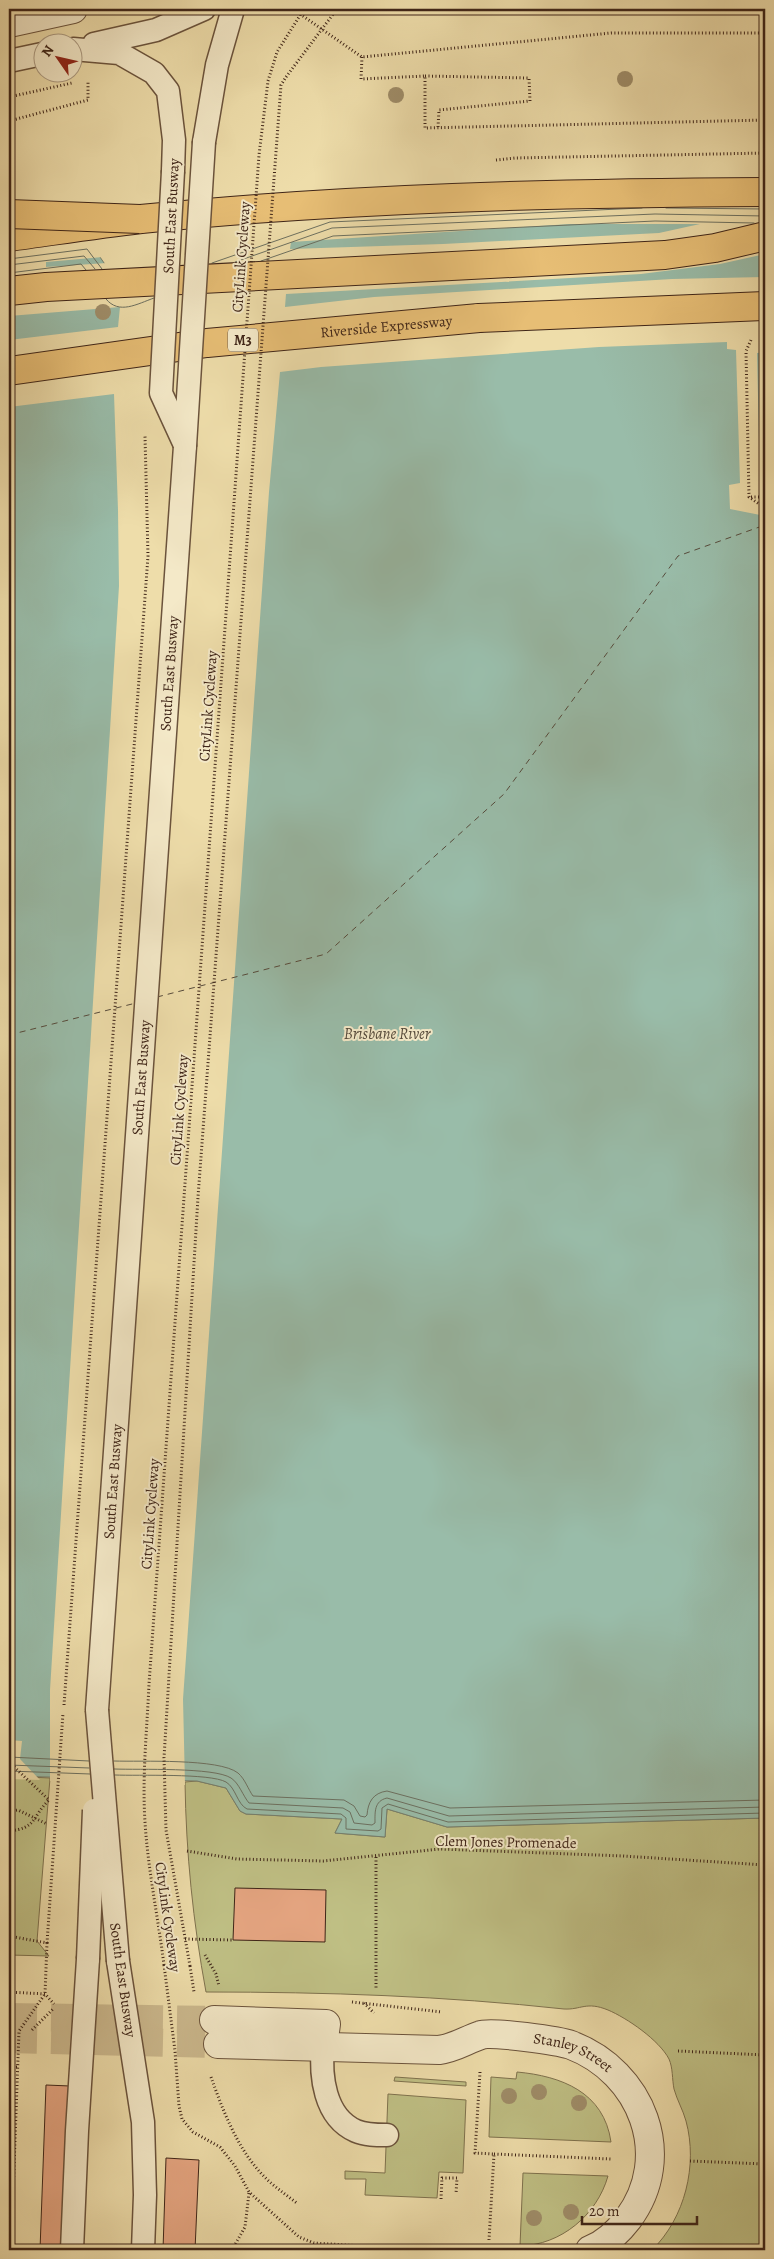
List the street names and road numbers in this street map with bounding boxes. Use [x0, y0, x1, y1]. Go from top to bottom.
street label: South East Busway [158, 158, 184, 274]
street label: CityLink Cycleway [227, 201, 255, 313]
street label: Riverside Expressway [319, 310, 453, 343]
road number: M3 [228, 328, 258, 352]
street label: South East Busway [155, 615, 183, 732]
street label: CityLink Cycleway [194, 650, 222, 762]
street label: South East Busway [127, 1019, 155, 1136]
street label: CityLink Cycleway [165, 1054, 193, 1166]
street label: South East Busway [99, 1423, 127, 1540]
street label: CityLink Cycleway [136, 1458, 164, 1570]
street label: Clem Jones Promenade [435, 1831, 577, 1853]
street label: CityLink Cycleway [150, 1861, 186, 1974]
street label: South East Busway [105, 1921, 141, 2039]
street label: Stanley Street [532, 2028, 617, 2077]

